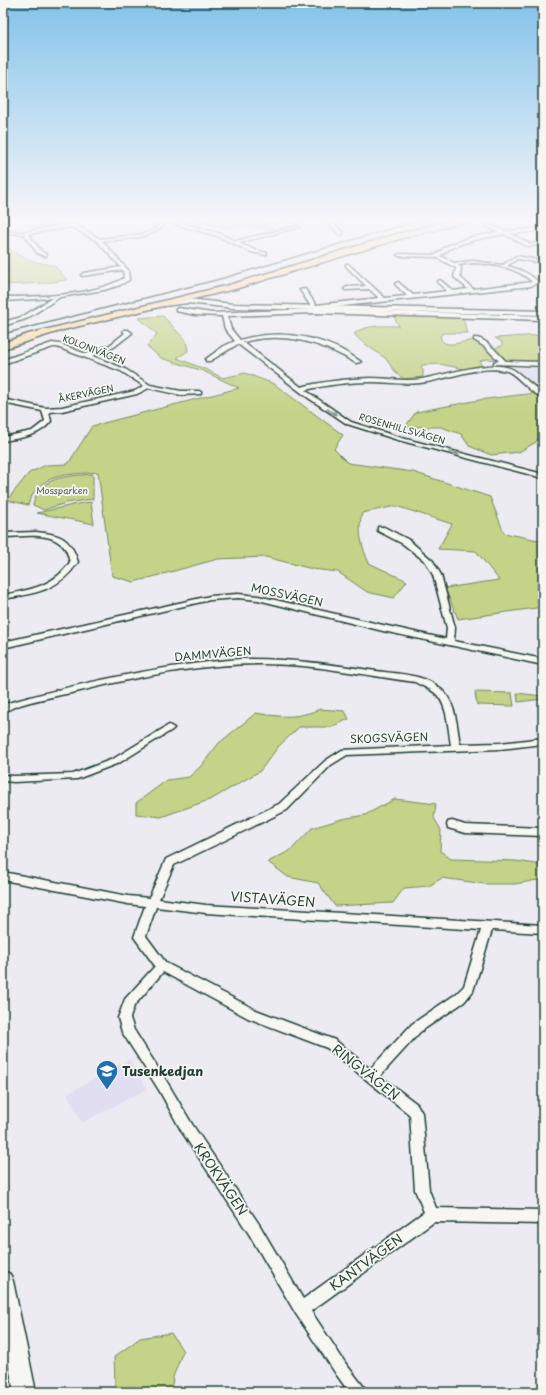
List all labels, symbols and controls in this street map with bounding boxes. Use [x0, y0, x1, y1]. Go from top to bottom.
street label: KOLONIVÄGEN [61, 331, 128, 367]
street label: ÅKERVÄGEN [57, 380, 115, 406]
one-way arrow [326, 408, 338, 415]
street label: ROSENHILLSVÄGEN [357, 409, 447, 447]
one-way arrow [448, 451, 460, 457]
park label: Mossparken [36, 483, 88, 497]
street label: MOSSVÄGEN [250, 579, 325, 610]
street label: DAMMVÄGEN [174, 642, 252, 665]
street label: SKOGSVÄGEN [350, 728, 428, 747]
street label: VISTAVÄGEN [230, 886, 316, 911]
street label: RINGVÄGEN [329, 1039, 404, 1104]
school or university icon: Tusenkedjan [94, 1058, 120, 1091]
place label: Tusenkedjan [122, 1061, 203, 1080]
street label: KROKVÄGEN [190, 1139, 253, 1219]
street label: KANTVÄGEN [325, 1229, 406, 1295]

